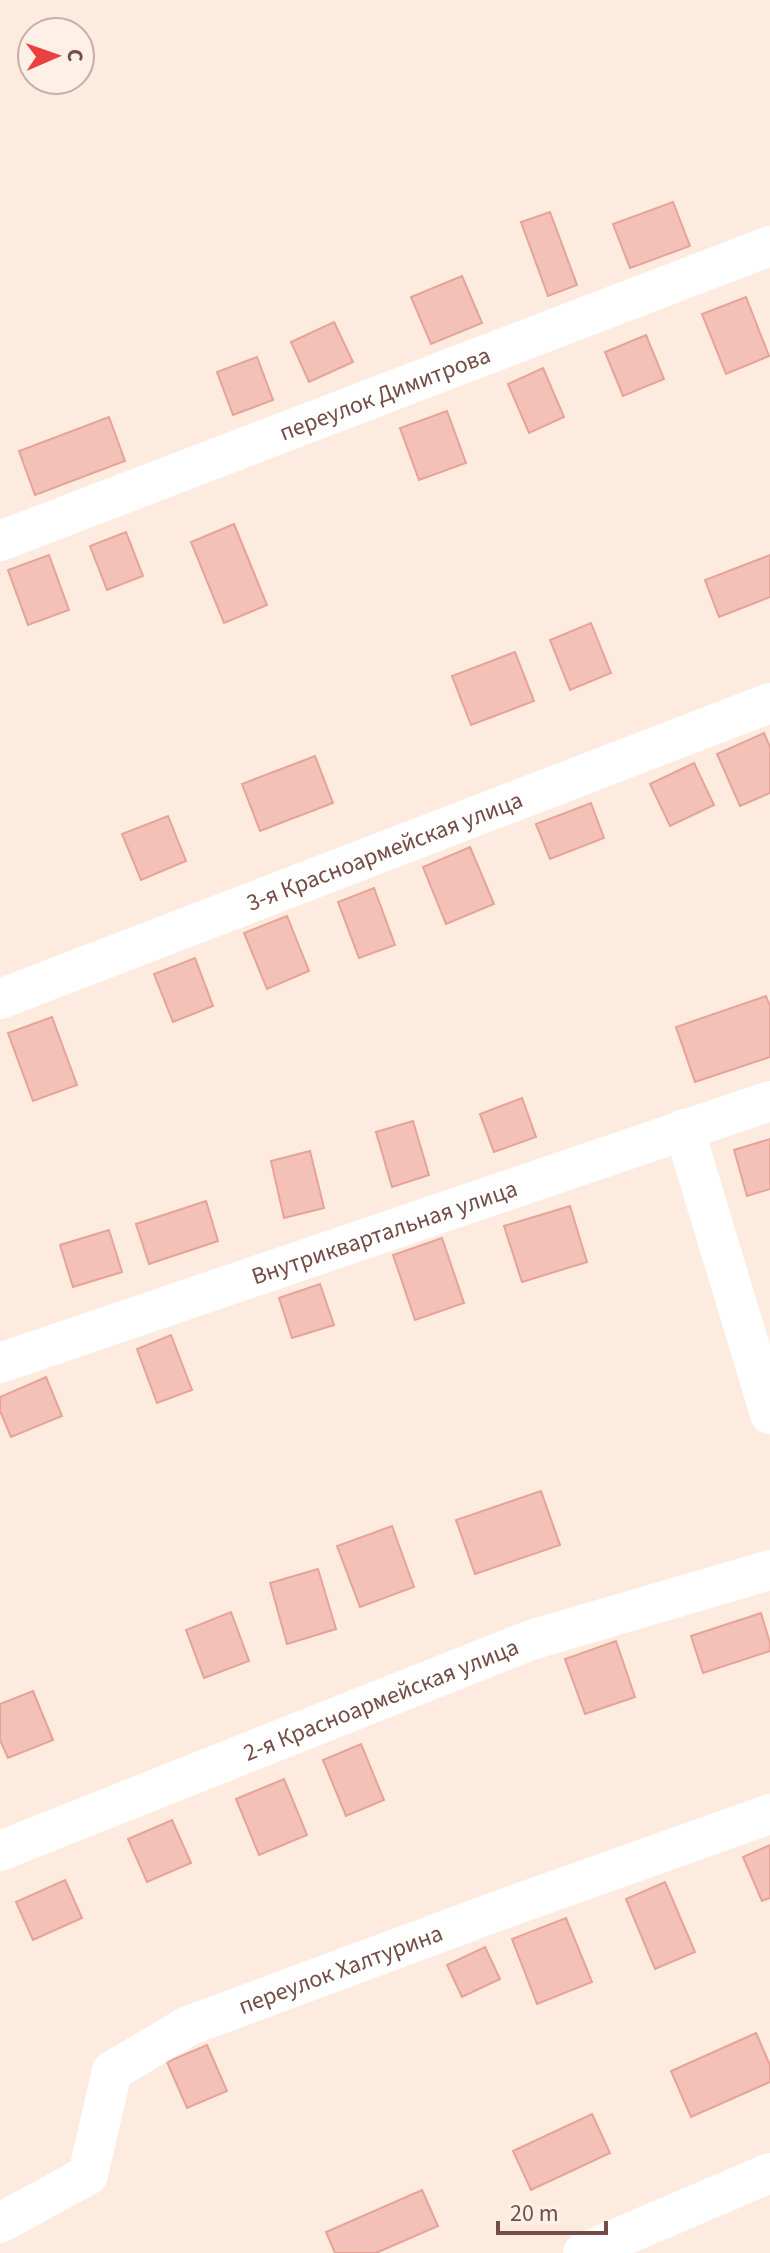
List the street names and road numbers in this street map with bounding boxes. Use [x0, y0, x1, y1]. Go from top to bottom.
street label: переулок Димитрова [274, 338, 496, 450]
street label: 3-я Красноармейская улица [242, 783, 528, 921]
street label: Внутриквартальная улица [247, 1171, 522, 1294]
street label: 2-я Красноармейская улица [238, 1630, 524, 1771]
street label: переулок Халтурина [233, 1916, 448, 2024]

